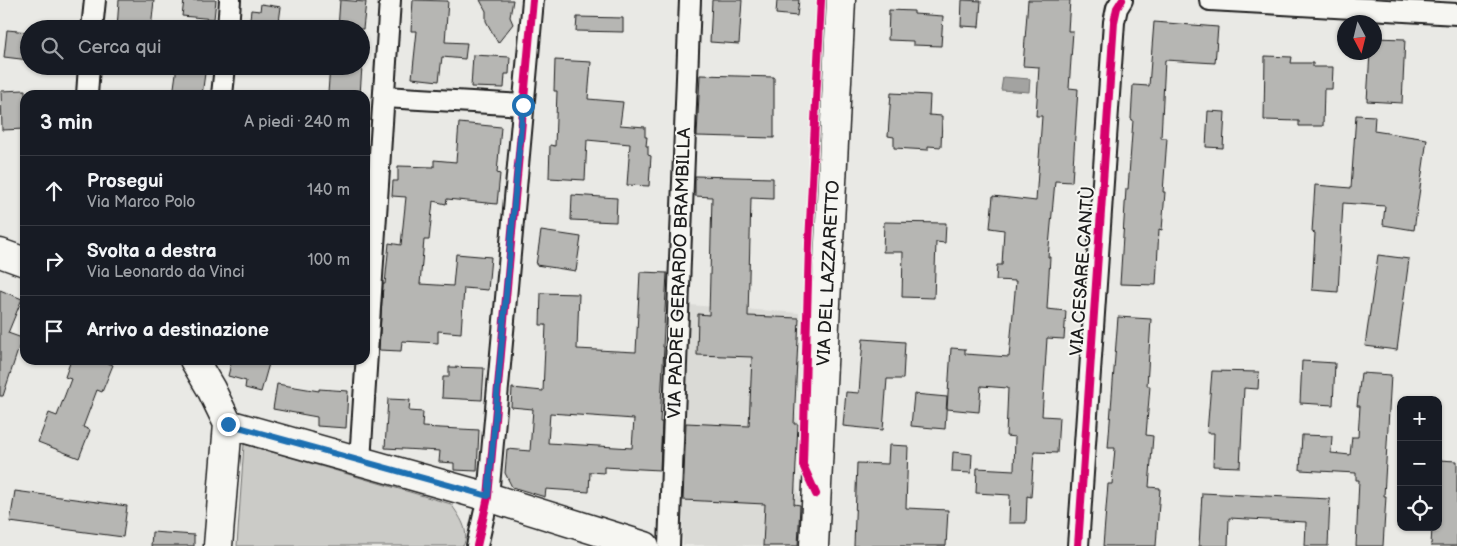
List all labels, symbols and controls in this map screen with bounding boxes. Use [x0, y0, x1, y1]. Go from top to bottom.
north arrow [1337, 15, 1382, 60]
search box [20, 20, 370, 75]
icon: search [38, 34, 66, 62]
text: Cerca qui [78, 36, 161, 59]
route start [512, 94, 535, 117]
text: 3 min [40, 110, 93, 135]
text: A piedi · 240 m [244, 113, 350, 132]
street label: VIA PADRE GERARDO BRAMBILLA [664, 127, 695, 419]
text: Prosegui [87, 170, 163, 193]
icon: ahead [40, 177, 68, 205]
street label: VIA DEL LAZZARETTO [813, 180, 844, 366]
text: 140 m [307, 181, 350, 200]
street label: VIA CESARE CANTÙ [1064, 185, 1099, 356]
text: Via Marco Polo [87, 193, 195, 212]
text: Svolta a destra [87, 240, 217, 263]
icon: right [40, 247, 68, 275]
text: 100 m [307, 251, 350, 270]
text: Via Leonardo da Vinci [87, 263, 244, 282]
icon: arrive [40, 317, 68, 345]
text: Arrivo a destinazione [87, 319, 269, 342]
map controls [1397, 396, 1442, 531]
button: + [1397, 396, 1442, 441]
route end [217, 413, 240, 436]
button: − [1397, 441, 1442, 486]
button: locate [1397, 486, 1442, 531]

